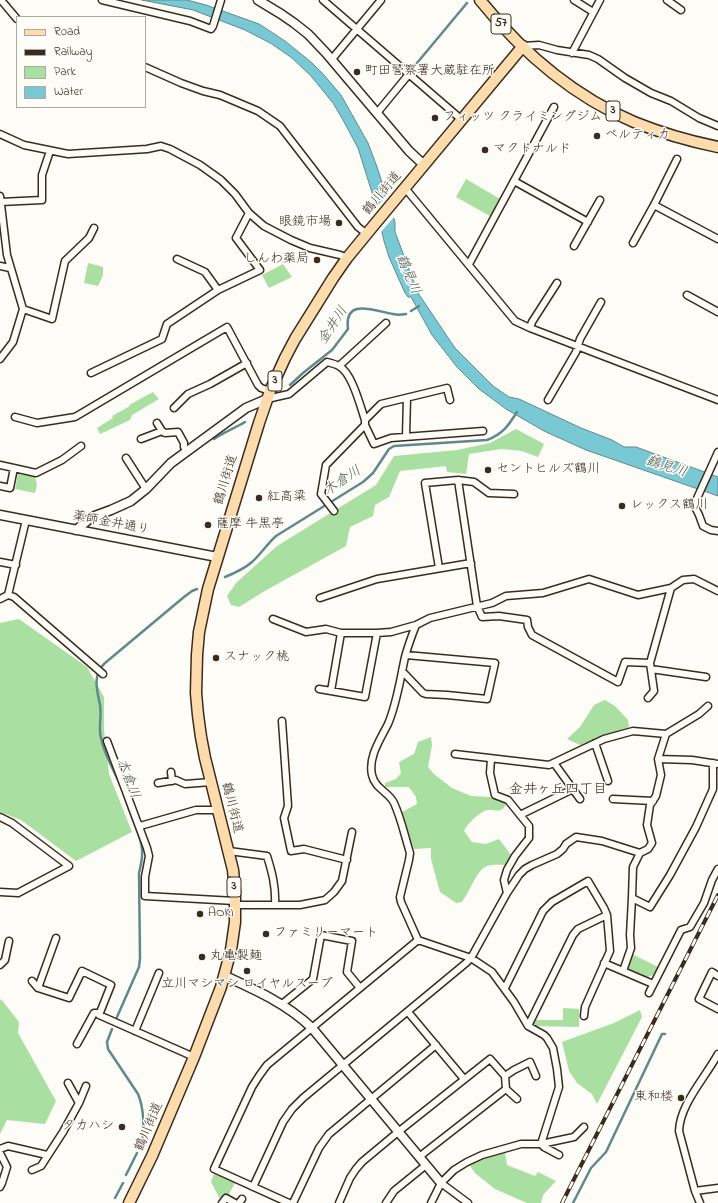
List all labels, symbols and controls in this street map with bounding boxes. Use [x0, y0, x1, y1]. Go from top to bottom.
road number: 57 [491, 14, 511, 34]
legend [16, 16, 146, 108]
text: Road [54, 23, 80, 41]
text: Railway [54, 43, 92, 61]
text: Park [54, 63, 76, 81]
place label: 町田警察署大蔵駐在所 [365, 64, 495, 80]
marker: 町田警察署大蔵駐在所 [352, 67, 362, 77]
text: Water [54, 83, 83, 101]
road number: 3 [606, 101, 620, 121]
place label: フィッツ クライミングジム [443, 110, 602, 126]
marker: フィッツ クライミングジム [430, 113, 440, 123]
place label: ペルティカ [605, 128, 670, 144]
marker: ペルティカ [592, 131, 602, 141]
place label: マクドナルド [493, 142, 571, 158]
marker: マクドナルド [480, 145, 490, 155]
street label: 鶴川街道 [360, 169, 406, 219]
place label: 眼鏡市場 [279, 215, 331, 231]
marker: 眼鏡市場 [334, 218, 344, 228]
place label: しんわ薬局 [244, 252, 309, 268]
water label: 鶴見川 [391, 252, 423, 298]
marker: しんわ薬局 [312, 255, 322, 265]
water label: 金井川 [316, 304, 352, 348]
road number: 3 [268, 371, 282, 391]
street label: 鶴川街道 [212, 453, 242, 507]
water label: 鶴見川 [643, 454, 689, 482]
place label: セントヒルズ鶴川 [496, 462, 600, 478]
water label: 木倉川 [321, 463, 365, 501]
marker: セントヒルズ鶴川 [483, 465, 493, 475]
place label: 紅高粱 [267, 490, 306, 506]
marker: 紅高粱 [254, 493, 264, 503]
place label: レックス鶴川 [630, 498, 708, 514]
marker: レックス鶴川 [617, 501, 627, 511]
street label: 薬師金井通り [71, 509, 151, 539]
place label: 薩摩 牛黒亭 [216, 517, 284, 533]
marker: 薩摩 牛黒亭 [203, 520, 213, 530]
place label: スナック桃 [224, 650, 289, 666]
marker: スナック桃 [211, 653, 221, 663]
water label: 木倉川 [112, 756, 142, 802]
street label: 鶴川街道 [217, 781, 245, 835]
district label: 金井ヶ丘四丁目 [509, 783, 607, 799]
road number: 3 [227, 877, 241, 897]
place label: AOKI [208, 906, 234, 922]
marker: AOKI [195, 909, 205, 919]
place label: ファミリーマート [274, 926, 378, 942]
marker: ファミリーマート [261, 929, 271, 939]
place label: 丸亀製麺 [210, 949, 262, 965]
marker: 丸亀製麺 [197, 952, 207, 962]
marker: 立川マシマシ ロイヤルスープ [242, 966, 252, 976]
place label: 立川マシマシ ロイヤルスープ [161, 977, 333, 993]
place label: 東和楼 [634, 1090, 673, 1106]
marker: 東和楼 [676, 1093, 686, 1103]
street label: 鶴川街道 [133, 1100, 167, 1154]
place label: タカハシ [62, 1119, 114, 1135]
marker: タカハシ [117, 1122, 127, 1132]

